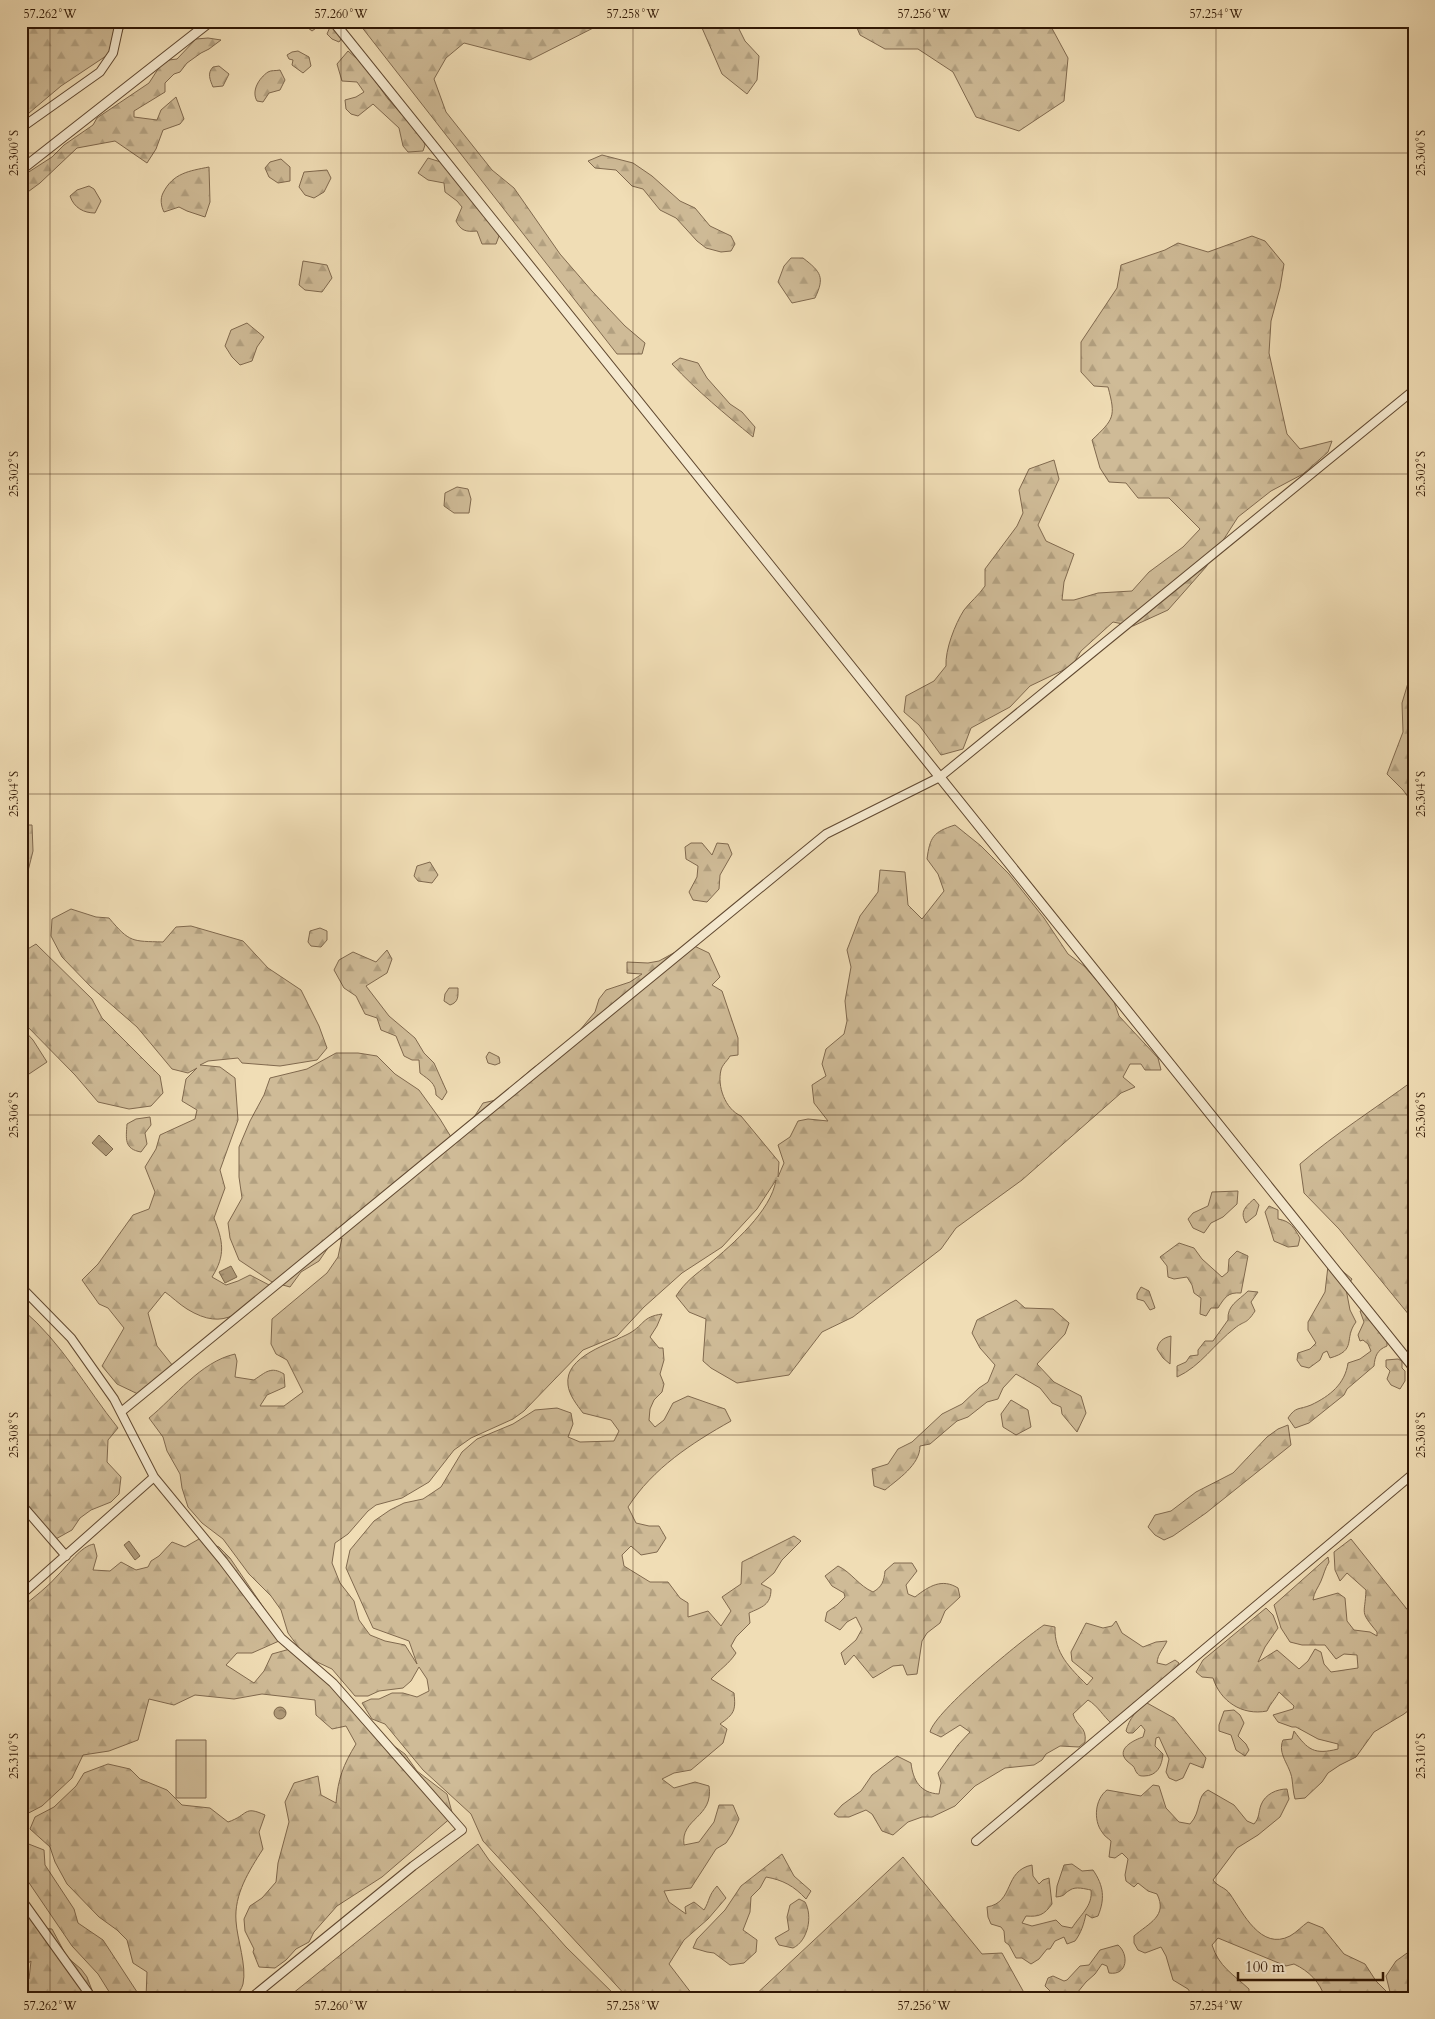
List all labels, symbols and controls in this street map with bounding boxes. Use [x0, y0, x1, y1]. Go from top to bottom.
text: 57.262°W [23, 6, 77, 22]
text: 57.260°W [314, 6, 368, 22]
text: 57.258°W [606, 6, 660, 22]
text: 57.256°W [897, 6, 951, 22]
text: 57.254°W [1189, 6, 1243, 22]
text: 25.300°S [6, 130, 22, 176]
text: 25.300°S [1413, 130, 1429, 176]
text: 25.302°S [6, 451, 22, 497]
text: 25.302°S [1413, 451, 1429, 497]
text: 25.304°S [6, 771, 22, 817]
text: 25.304°S [1413, 771, 1429, 817]
text: 25.306°S [6, 1092, 22, 1138]
text: 25.306°S [1413, 1092, 1429, 1138]
text: 25.308°S [6, 1412, 22, 1458]
text: 25.308°S [1413, 1412, 1429, 1458]
text: 25.310°S [6, 1733, 22, 1779]
text: 25.310°S [1413, 1733, 1429, 1779]
scale bar [1238, 1949, 1382, 1981]
text: 100 m [1245, 1957, 1285, 1977]
text: 57.262°W [23, 1998, 77, 2014]
text: 57.260°W [314, 1998, 368, 2014]
text: 57.258°W [606, 1998, 660, 2014]
text: 57.256°W [897, 1998, 951, 2014]
text: 57.254°W [1189, 1998, 1243, 2014]

